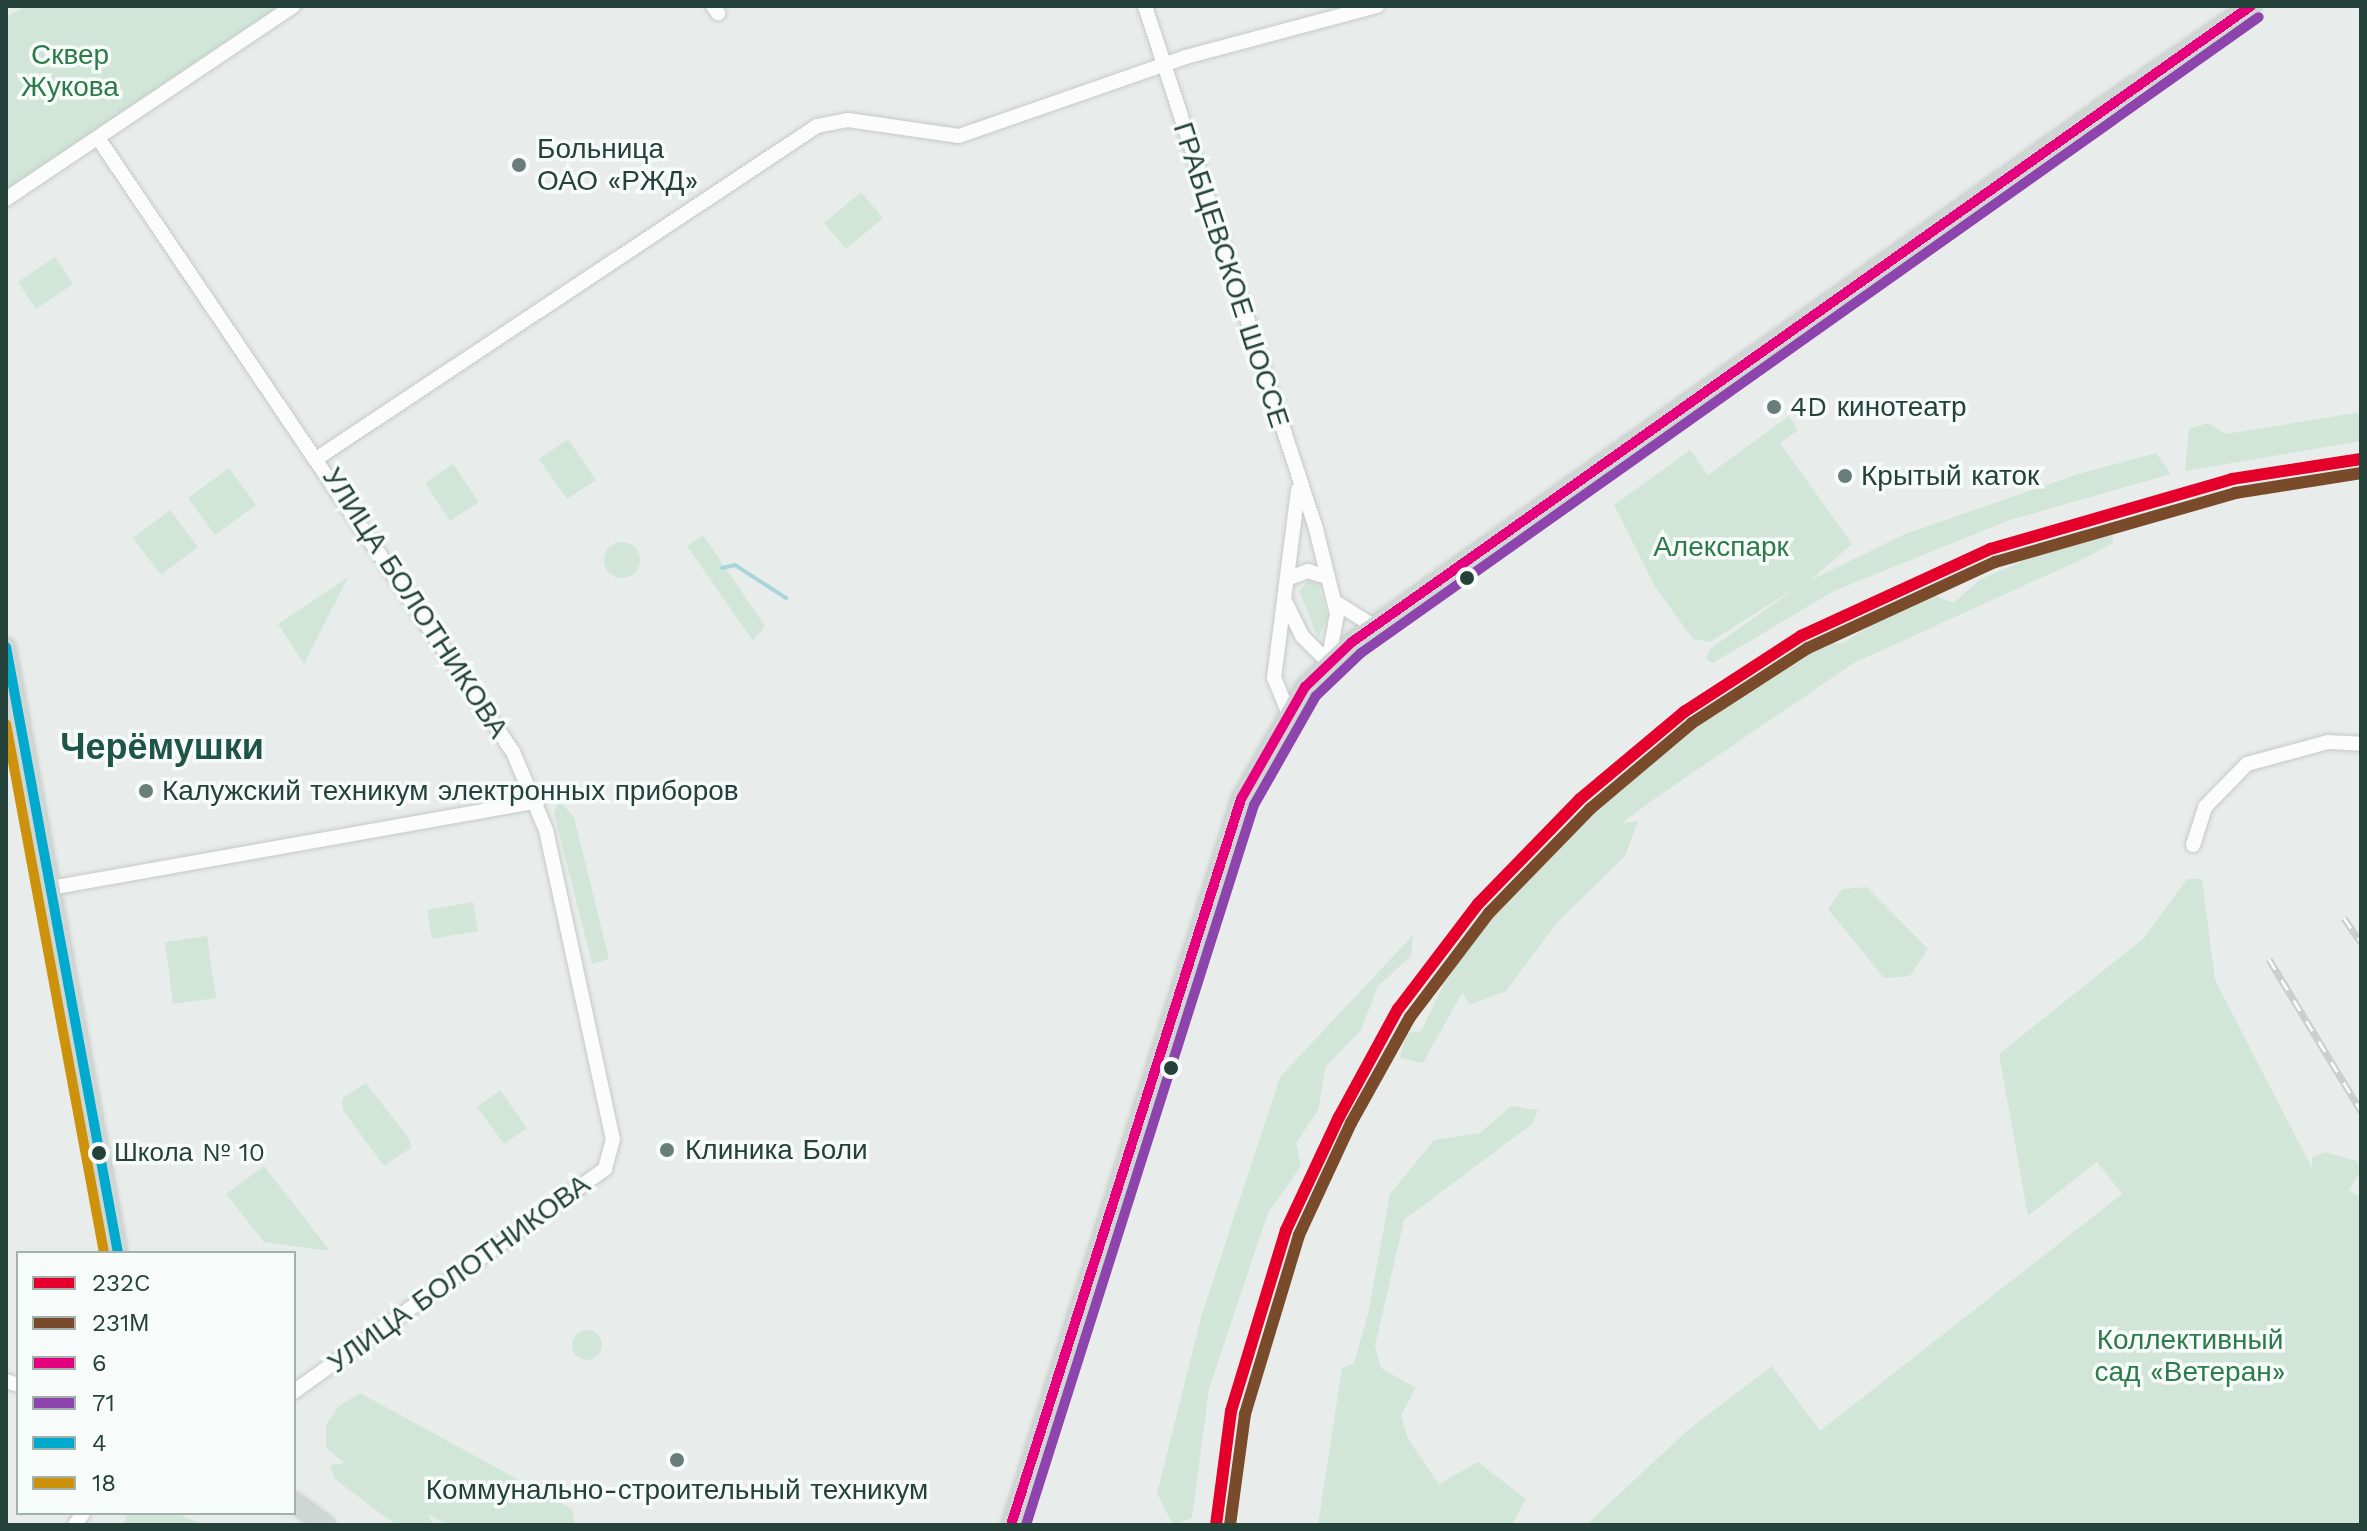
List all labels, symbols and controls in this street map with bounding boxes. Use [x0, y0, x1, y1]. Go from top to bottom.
park label: Сквер Жукова [21, 38, 119, 104]
street label: ГРАБЦЕВСКОЕ ШОССЕ [1166, 118, 1296, 432]
place label: Больница ОАО «РЖД» [537, 132, 698, 198]
marker: Больница ОАО «РЖД» [508, 154, 530, 176]
place label: 4D кинотеатр [1790, 390, 1967, 424]
marker: 4D кинотеатр [1765, 398, 1783, 416]
place label: Крытый каток [1861, 459, 2039, 493]
street label: УЛИЦА БОЛОТНИКОВА [315, 461, 515, 745]
marker: Крытый каток [1836, 467, 1854, 485]
park label: Алекспарк [1653, 530, 1789, 564]
unlabelled marker [1459, 570, 1475, 586]
district label: Черёмушки [60, 726, 264, 770]
place label: Калужский техникум электронных приборов [162, 774, 739, 808]
marker: Калужский техникум электронных приборов [137, 782, 155, 800]
unlabelled marker [1163, 1060, 1179, 1076]
place label: Клиника Боли [685, 1133, 868, 1167]
place label: Школа № 10 [114, 1137, 266, 1169]
marker: Клиника Боли [656, 1139, 678, 1161]
marker: Школа № 10 [91, 1145, 107, 1161]
street label: УЛИЦА БОЛОТНИКОВА [321, 1168, 597, 1380]
legend [16, 1251, 296, 1515]
text: 232C [92, 1269, 150, 1297]
text: 231М [92, 1309, 149, 1337]
park label: Коллективный сад «Ветеран» [2094, 1323, 2286, 1389]
text: 6 [92, 1349, 107, 1377]
text: 71 [92, 1389, 115, 1417]
text: 4 [92, 1429, 107, 1457]
marker: Коммунально-строительный техникум [668, 1451, 686, 1469]
text: 18 [92, 1469, 116, 1497]
place label: Коммунально-строительный техникум [426, 1473, 928, 1507]

